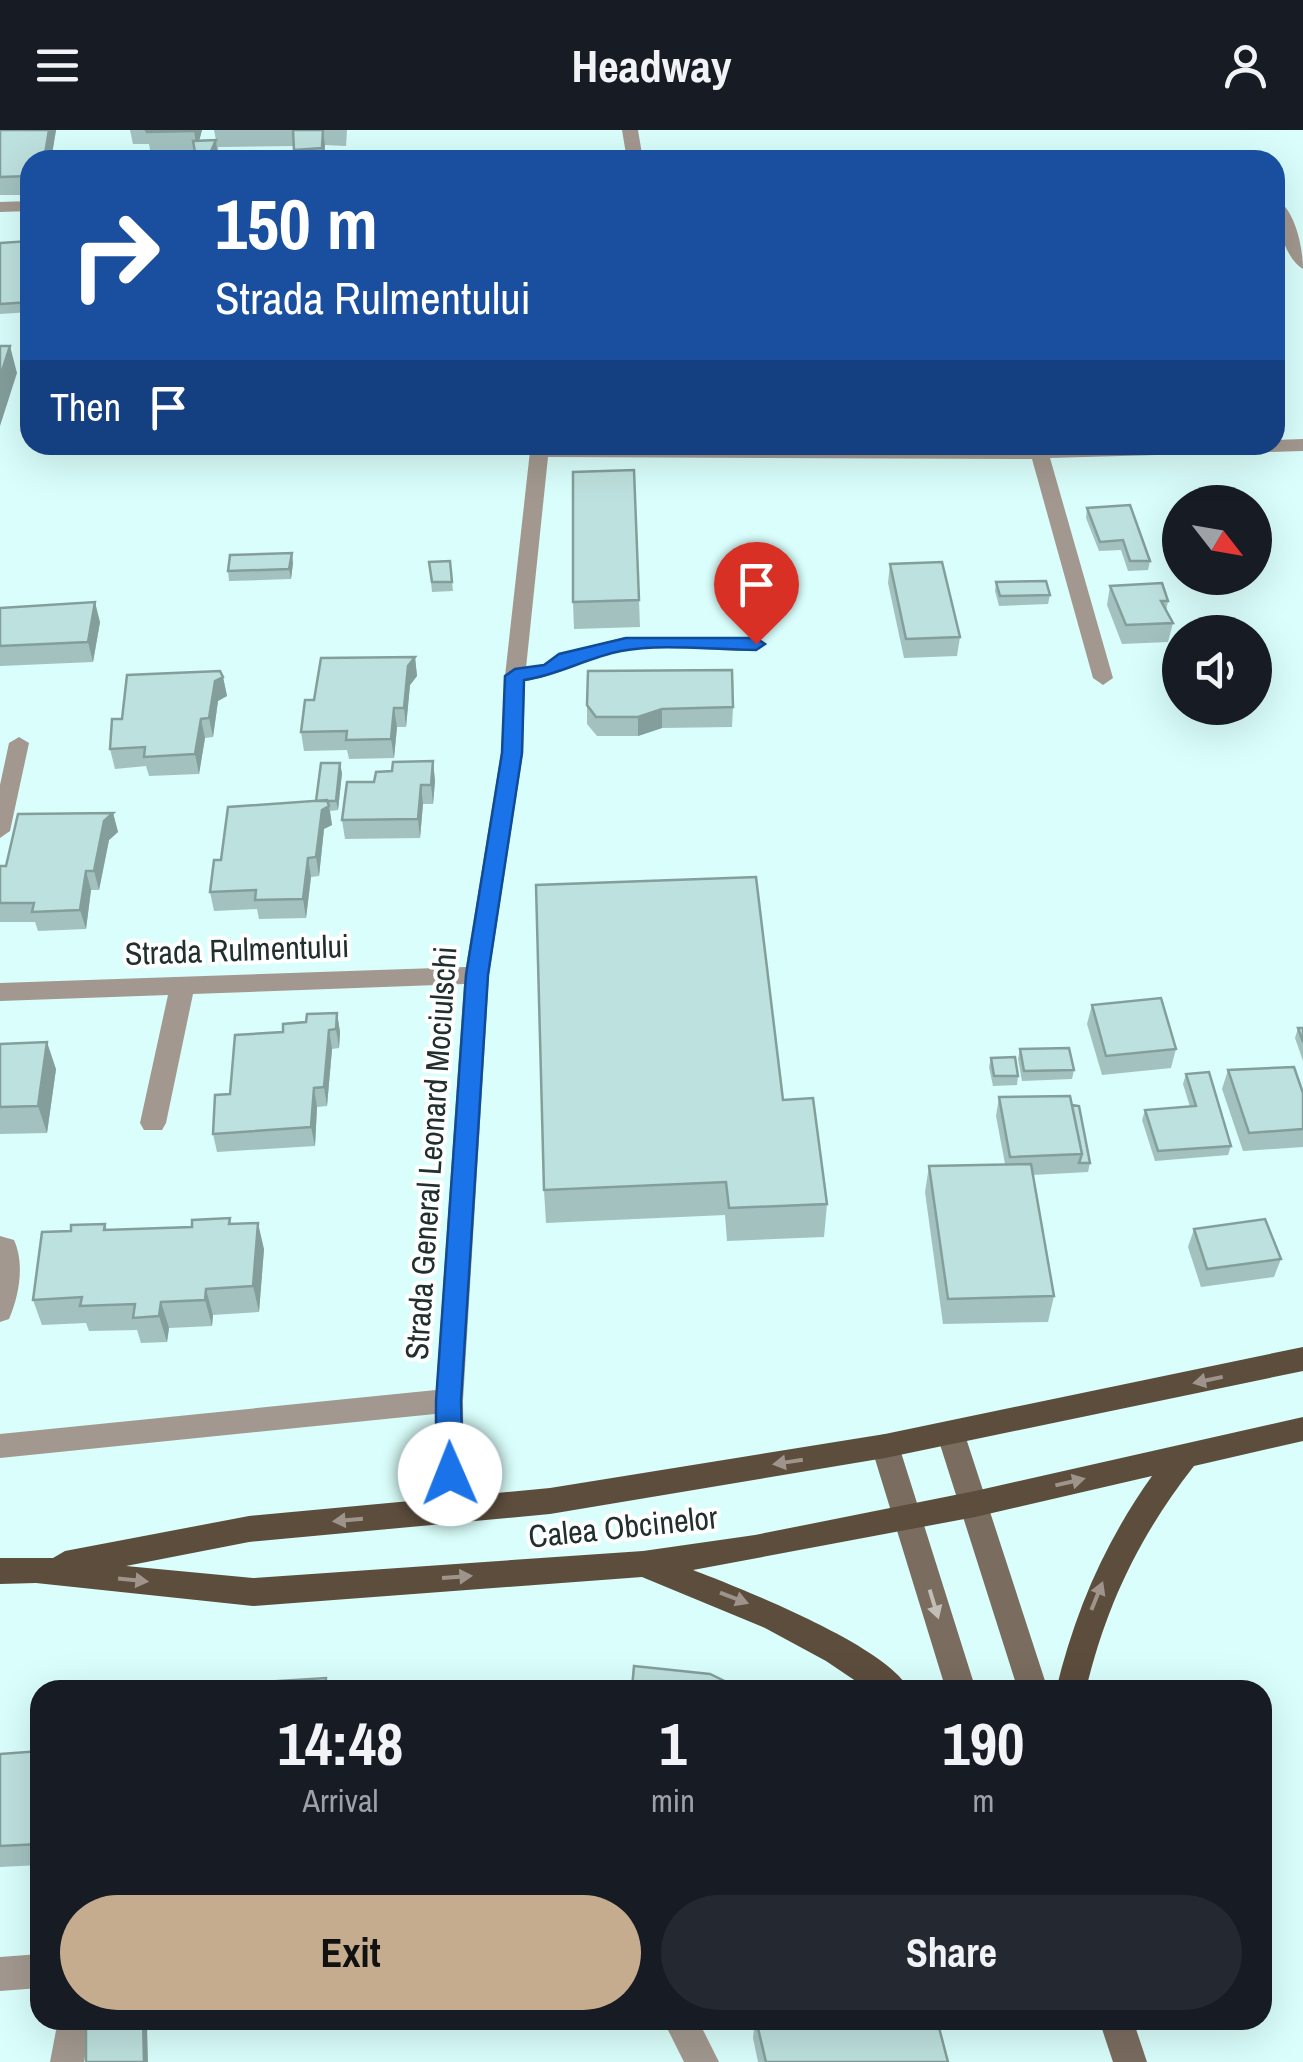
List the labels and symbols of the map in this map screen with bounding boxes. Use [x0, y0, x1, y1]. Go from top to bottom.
north arrow [1162, 485, 1272, 595]
pin [714, 542, 799, 645]
street label: Strada Rulmentului [124, 924, 350, 975]
street label: Strada General Leonard Mociulschi [395, 945, 466, 1361]
one-way arrow [1192, 1372, 1223, 1388]
position arrow [398, 1422, 502, 1526]
one-way arrow [772, 1455, 804, 1470]
one-way arrow [1054, 1474, 1085, 1489]
street label: Calea Obcinelor [526, 1495, 720, 1558]
one-way arrow [331, 1512, 363, 1528]
one-way arrow [441, 1569, 473, 1585]
one-way arrow [117, 1572, 149, 1588]
one-way arrow [1090, 1581, 1106, 1611]
one-way arrow [927, 1589, 942, 1619]
one-way arrow [719, 1591, 749, 1607]

